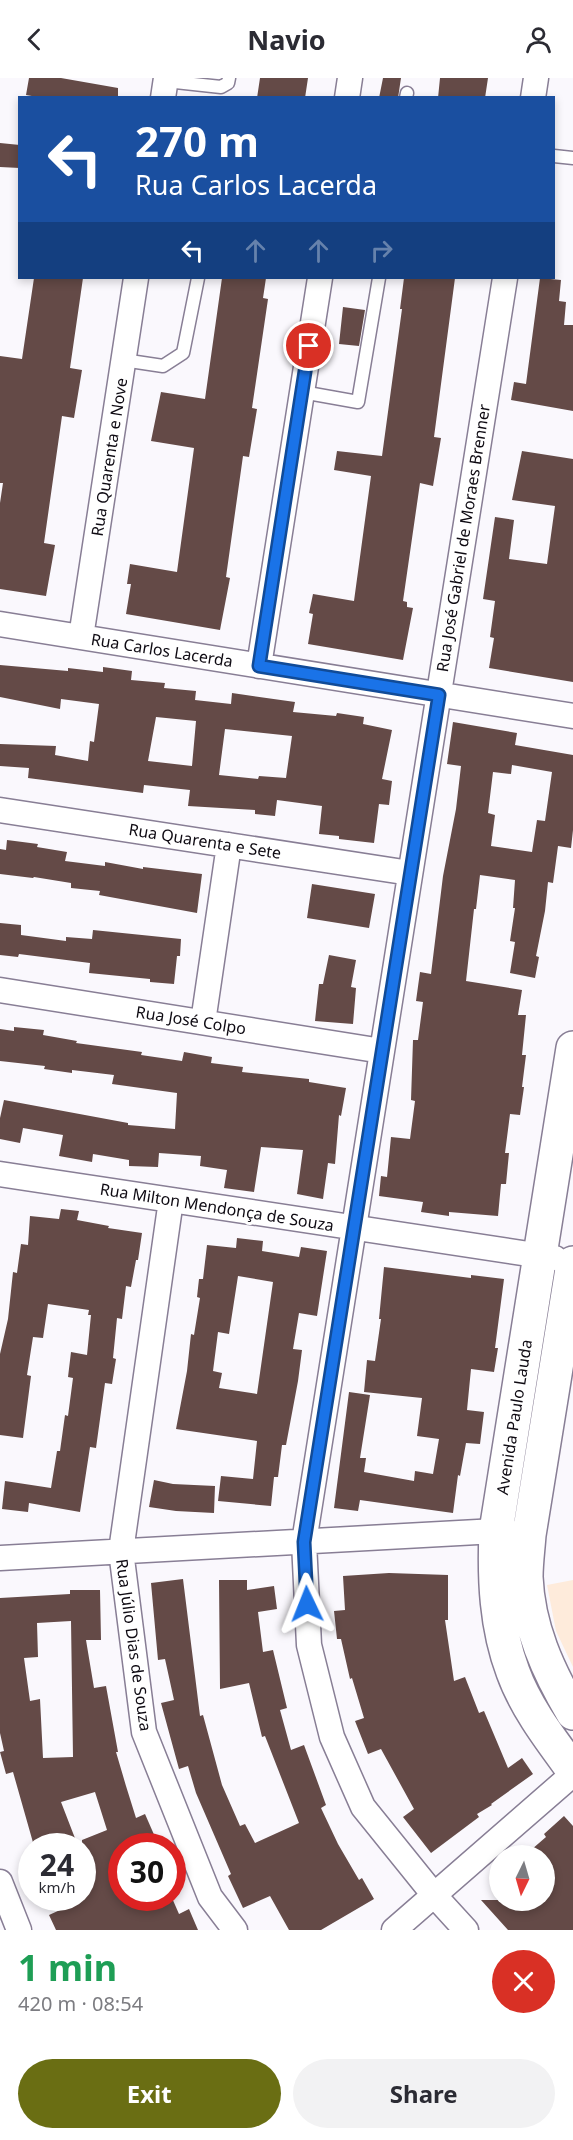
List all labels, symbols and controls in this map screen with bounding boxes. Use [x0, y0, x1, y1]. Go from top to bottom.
text: Navio [247, 21, 326, 58]
icon: back [18, 23, 51, 56]
icon: person [522, 23, 555, 56]
text: 270 m [135, 112, 259, 169]
icon: left [36, 120, 114, 198]
text: Rua Carlos Lacerda [135, 166, 377, 203]
icon: left [176, 234, 209, 267]
icon: ahead [239, 234, 272, 267]
icon: ahead [302, 234, 335, 267]
icon: right [365, 234, 398, 267]
pin [283, 320, 334, 371]
icon: arrive [292, 329, 325, 362]
street label: Rua Quarenta e Nove [86, 376, 132, 538]
street label: Rua José Gabriel de Moraes Brenner [431, 402, 495, 673]
street label: Rua Carlos Lacerda [89, 628, 235, 672]
street label: Rua Quarenta e Sete [127, 818, 283, 864]
street label: Rua José Colpo [134, 1000, 248, 1040]
street label: Rua Milton Mendonça de Souza [98, 1178, 336, 1236]
street label: Avenida Paulo Lauda [491, 1338, 537, 1496]
street label: Rua Júlio Dias de Souza [111, 1557, 157, 1733]
position arrow [275, 1572, 339, 1636]
speed limit sign: 30 [108, 1833, 186, 1911]
text: 24 [40, 1844, 74, 1885]
north arrow [489, 1845, 555, 1911]
map controls [489, 1845, 555, 1911]
text: km/h [39, 1877, 75, 1897]
text: 1 min [18, 1943, 117, 1992]
button: close [492, 1950, 555, 2013]
text: 420 m · 08:54 [18, 1990, 143, 2017]
button: Exit [18, 2059, 281, 2128]
button: Share [293, 2059, 555, 2128]

